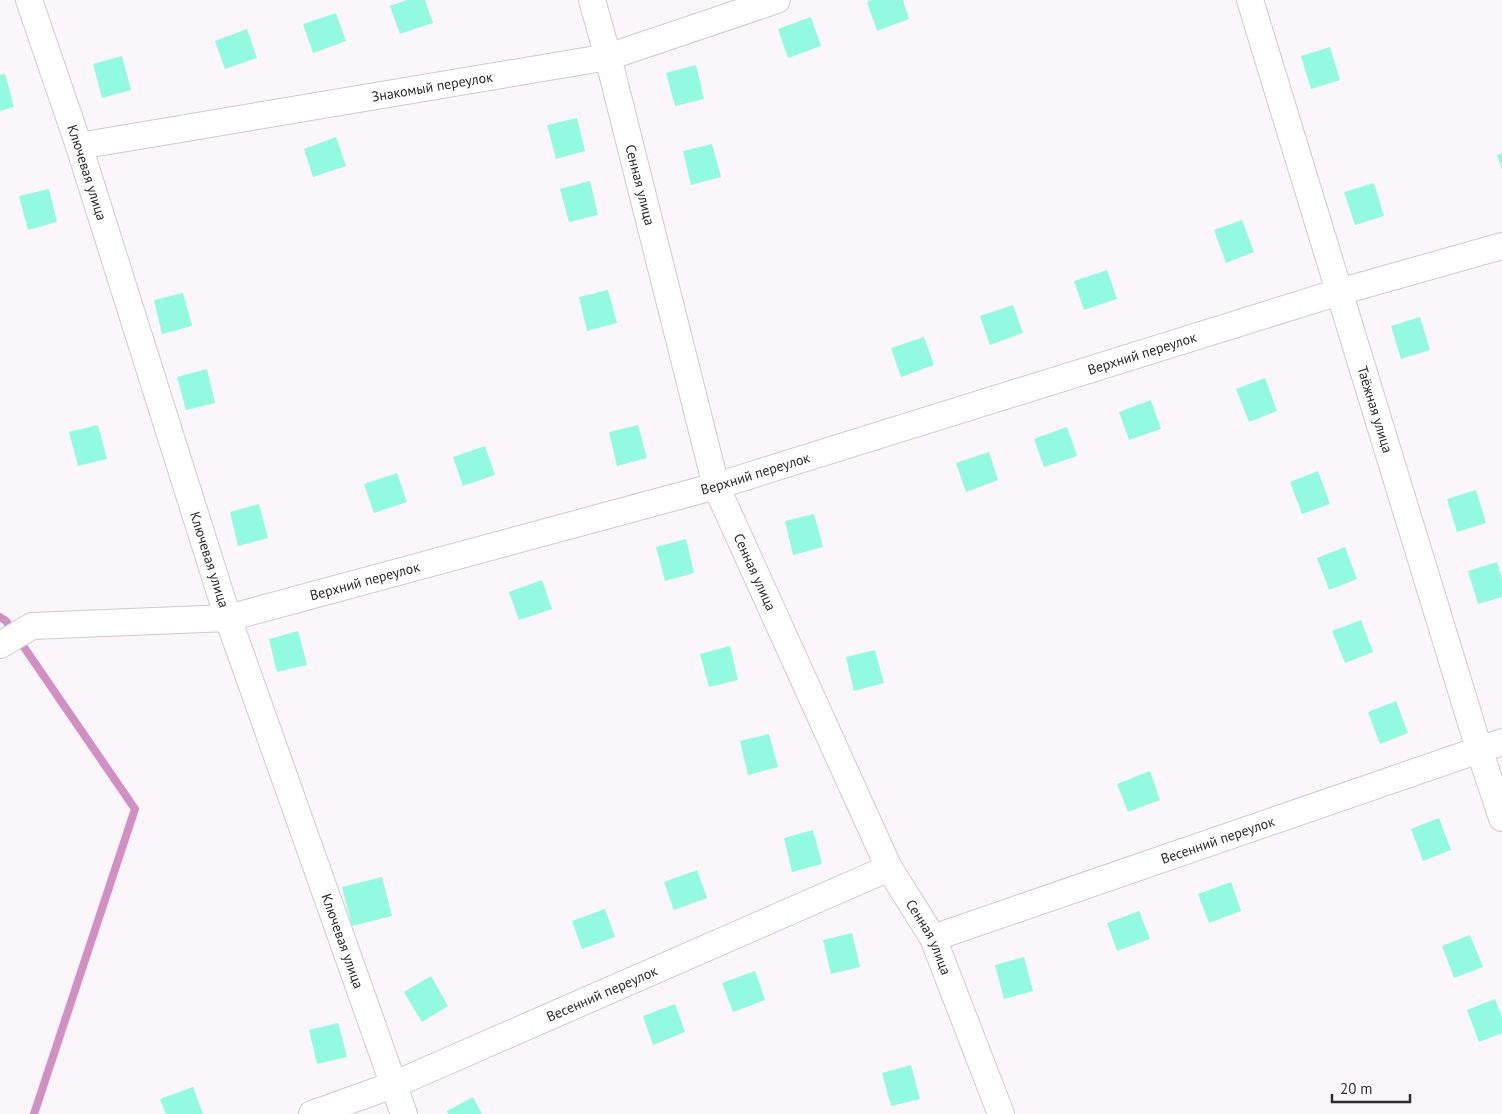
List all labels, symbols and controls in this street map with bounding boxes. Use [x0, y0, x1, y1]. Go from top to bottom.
street label: Знакомый переулок [370, 68, 494, 106]
street label: Ключевая улица [63, 122, 111, 223]
street label: Сенная улица [621, 142, 659, 227]
street label: Верхний переулок [1085, 328, 1199, 379]
street label: Таёжная улица [1353, 364, 1397, 455]
street label: Верхний переулок [699, 448, 812, 499]
street label: Ключевая улица [186, 509, 233, 610]
street label: Сенная улица [730, 531, 780, 613]
street label: Верхний переулок [308, 557, 422, 604]
street label: Весенний переулок [1158, 812, 1277, 868]
street label: Ключевая улица [317, 891, 368, 991]
street label: Сенная улица [902, 896, 955, 977]
street label: Весенний переулок [544, 961, 660, 1026]
scale bar [1332, 1072, 1410, 1104]
text: 20 m [1340, 1079, 1373, 1098]

